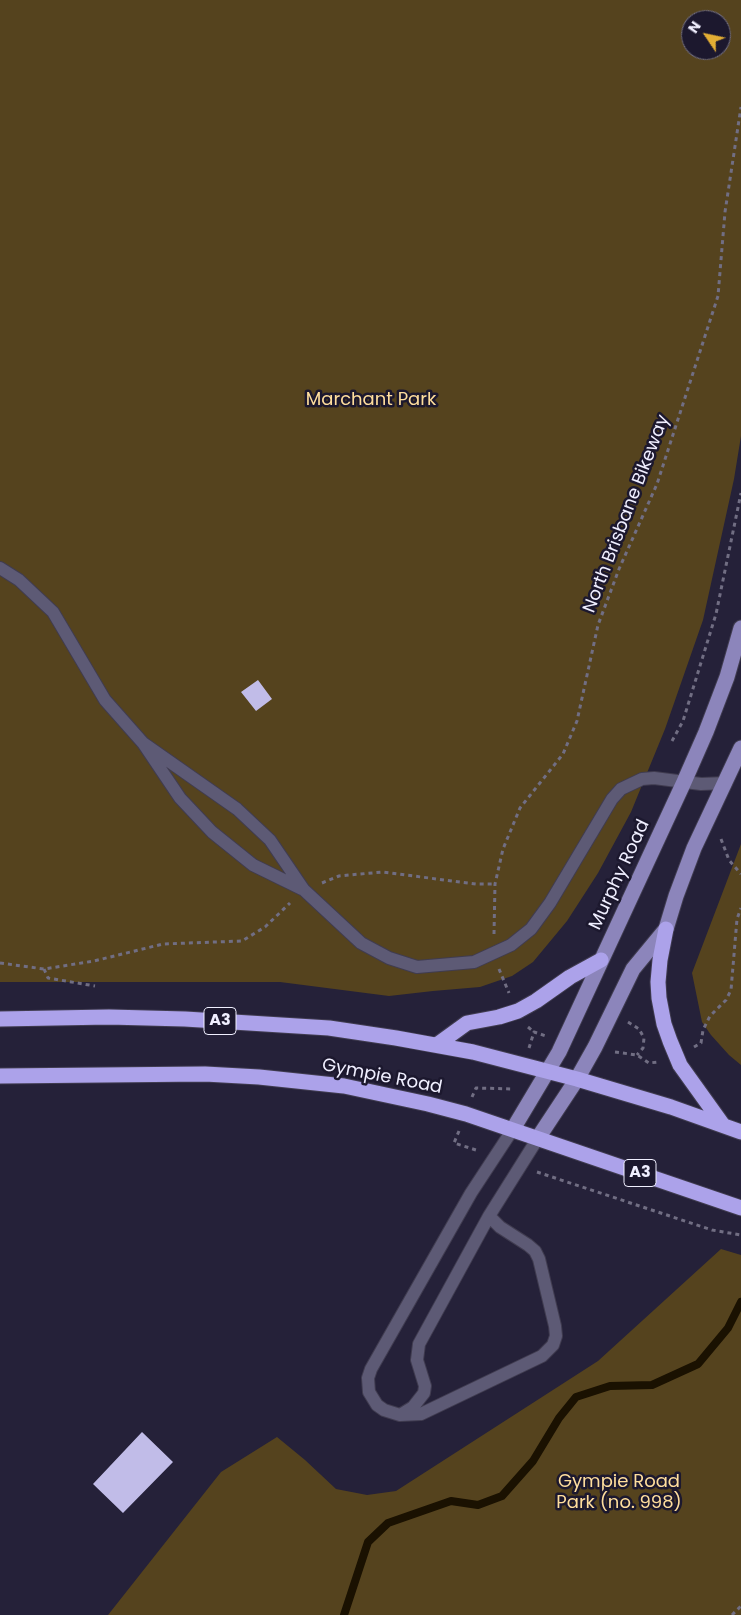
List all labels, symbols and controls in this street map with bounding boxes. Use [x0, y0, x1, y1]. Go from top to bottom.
north arrow [681, 10, 731, 60]
text: N [683, 17, 706, 37]
park label: Marchant Park [306, 389, 436, 411]
street label: North Brisbane Bikeway [579, 412, 675, 616]
street label: Murphy Road [585, 816, 655, 934]
road number: A3 [204, 1008, 236, 1034]
street label: Gympie Road [320, 1055, 444, 1099]
road number: A3 [624, 1160, 656, 1186]
park label: Gympie Road Park (no. 998) [556, 1471, 682, 1514]

